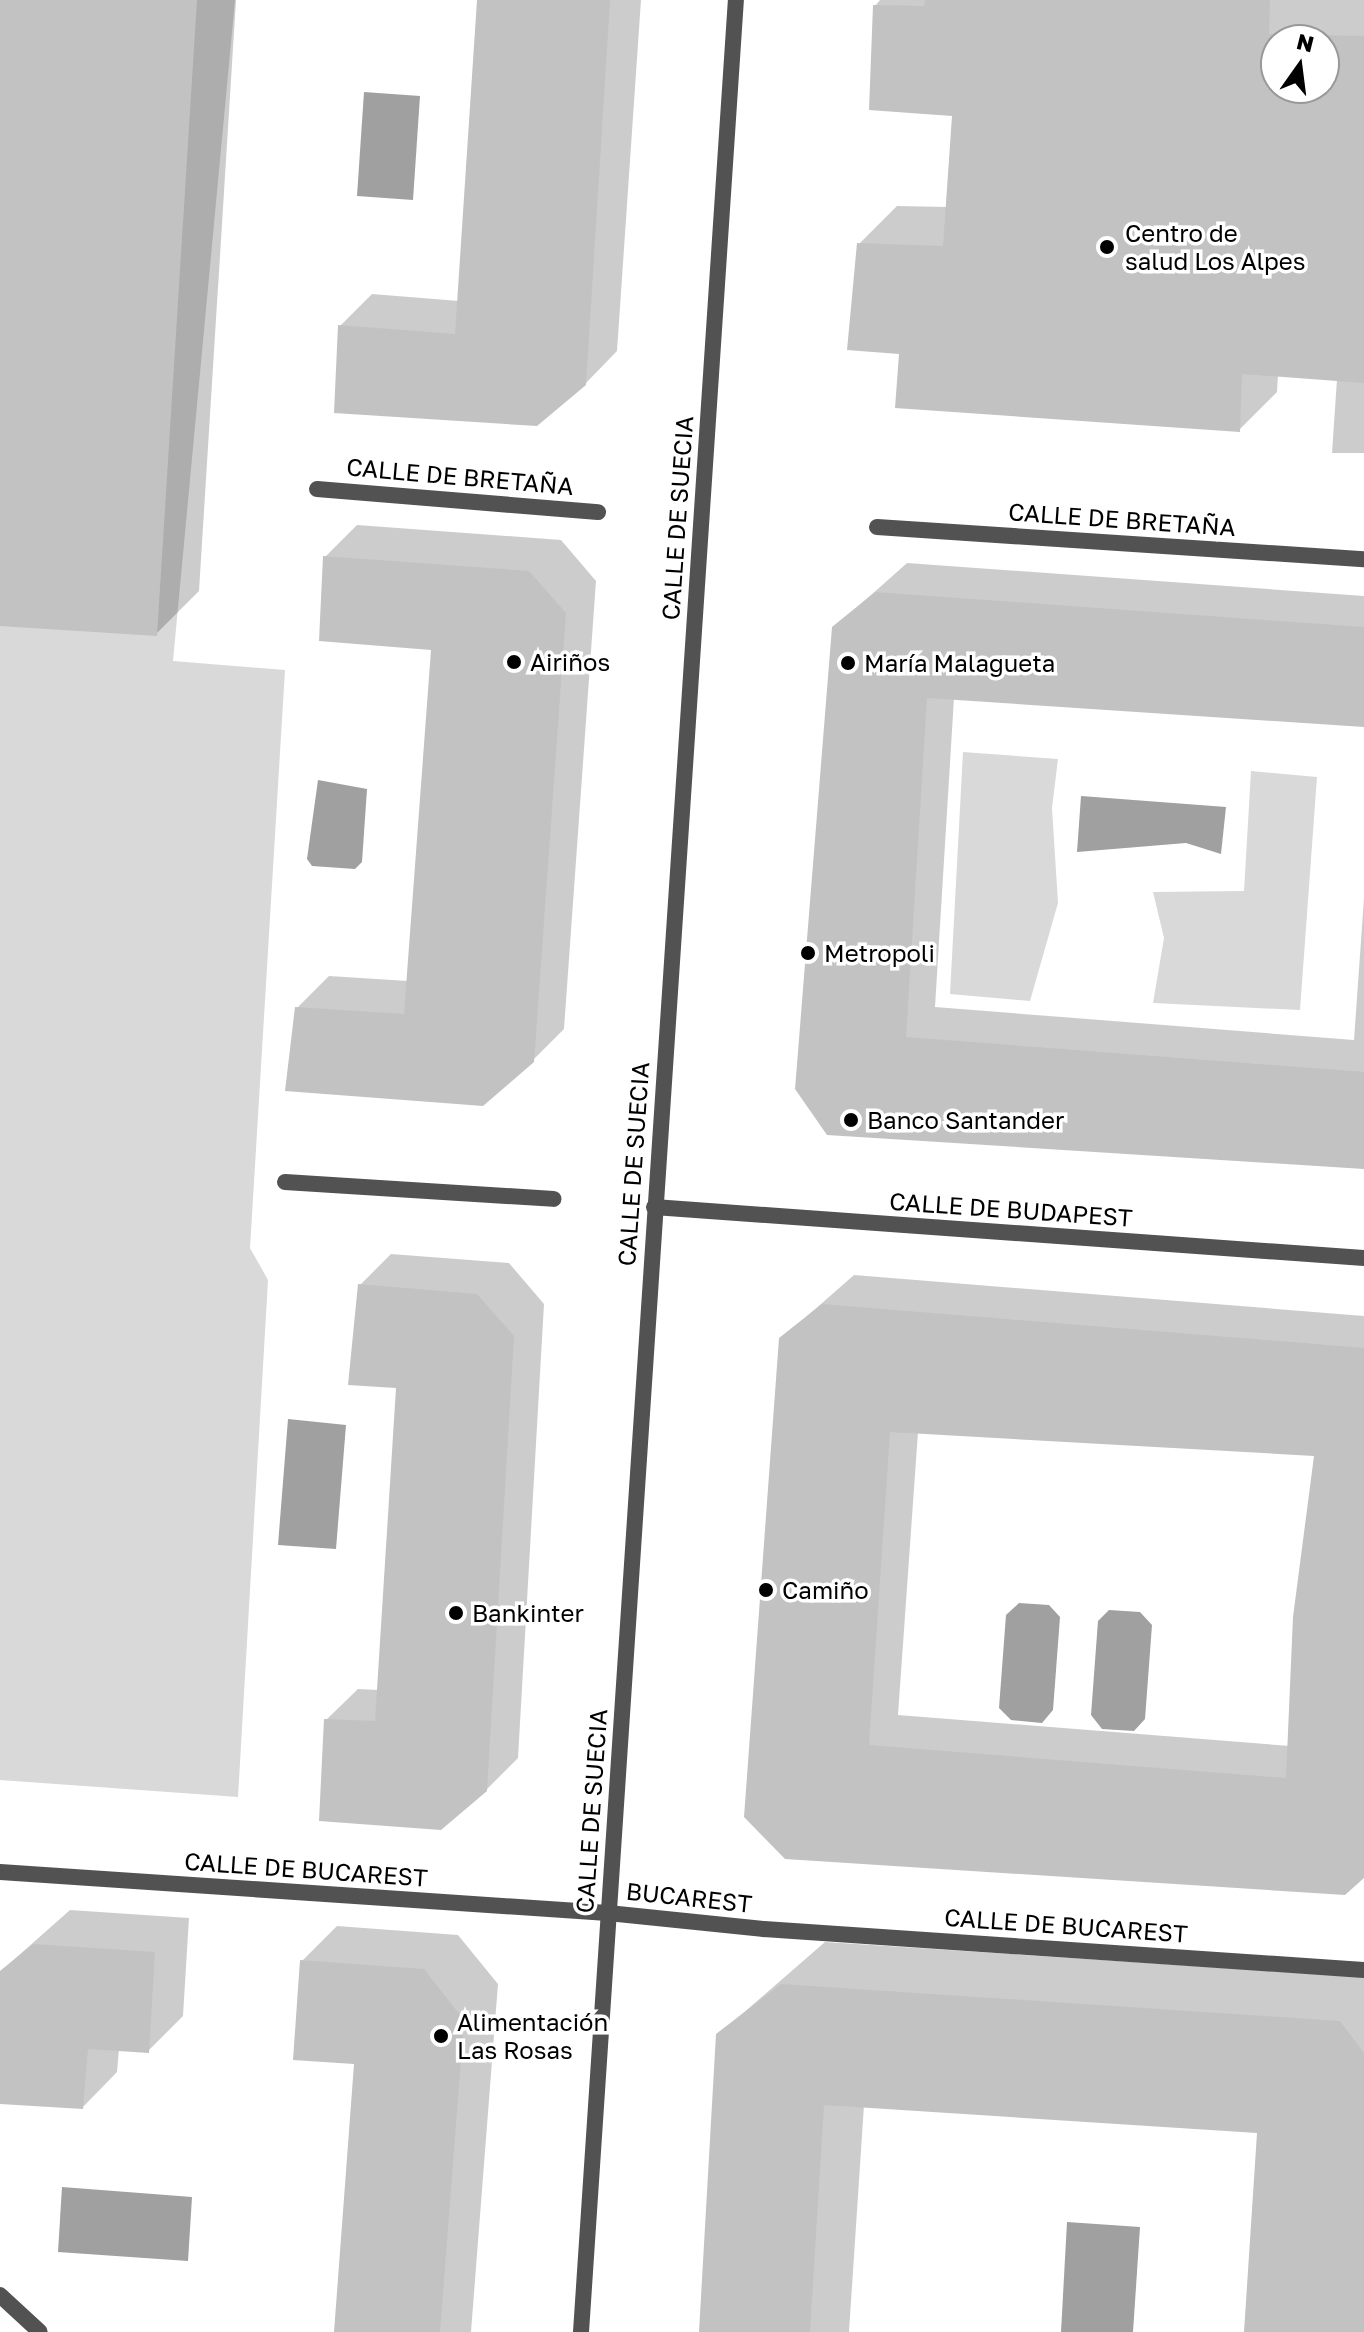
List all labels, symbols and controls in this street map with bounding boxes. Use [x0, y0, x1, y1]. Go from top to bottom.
north arrow [1260, 24, 1340, 104]
text: N [1294, 27, 1317, 57]
place label: Centro de salud Los Alpes [1125, 219, 1305, 275]
marker: Centro de salud Los Alpes [1096, 236, 1118, 258]
street label: CALLE DE SUECIA [655, 415, 699, 621]
street label: CALLE DE BRETAÑA [345, 452, 575, 500]
street label: CALLE DE BRETAÑA [1007, 497, 1237, 541]
place label: Airiños [530, 648, 610, 676]
place label: María Malagueta [864, 649, 1055, 677]
marker: Airiños [505, 653, 523, 671]
marker: María Malagueta [839, 654, 857, 672]
place label: Metropoli [824, 939, 935, 967]
marker: Metropoli [799, 944, 817, 962]
street label: CALLE DE SUECIA [611, 1061, 655, 1267]
place label: Banco Santander [867, 1106, 1064, 1134]
marker: Banco Santander [842, 1111, 860, 1129]
street label: CALLE DE BUDAPEST [888, 1186, 1134, 1232]
place label: Camiño [782, 1576, 869, 1604]
marker: Camiño [757, 1581, 775, 1599]
place label: Bankinter [472, 1599, 584, 1627]
marker: Bankinter [447, 1604, 465, 1622]
street label: CALLE DE SUECIA [569, 1708, 613, 1914]
street label: CALLE DE BUCAREST [183, 1846, 429, 1892]
street label: BUCAREST [625, 1876, 753, 1918]
street label: CALLE DE BUCAREST [943, 1902, 1189, 1948]
place label: Alimentación Las Rosas [457, 2008, 608, 2064]
marker: Alimentación Las Rosas [432, 2027, 450, 2045]

